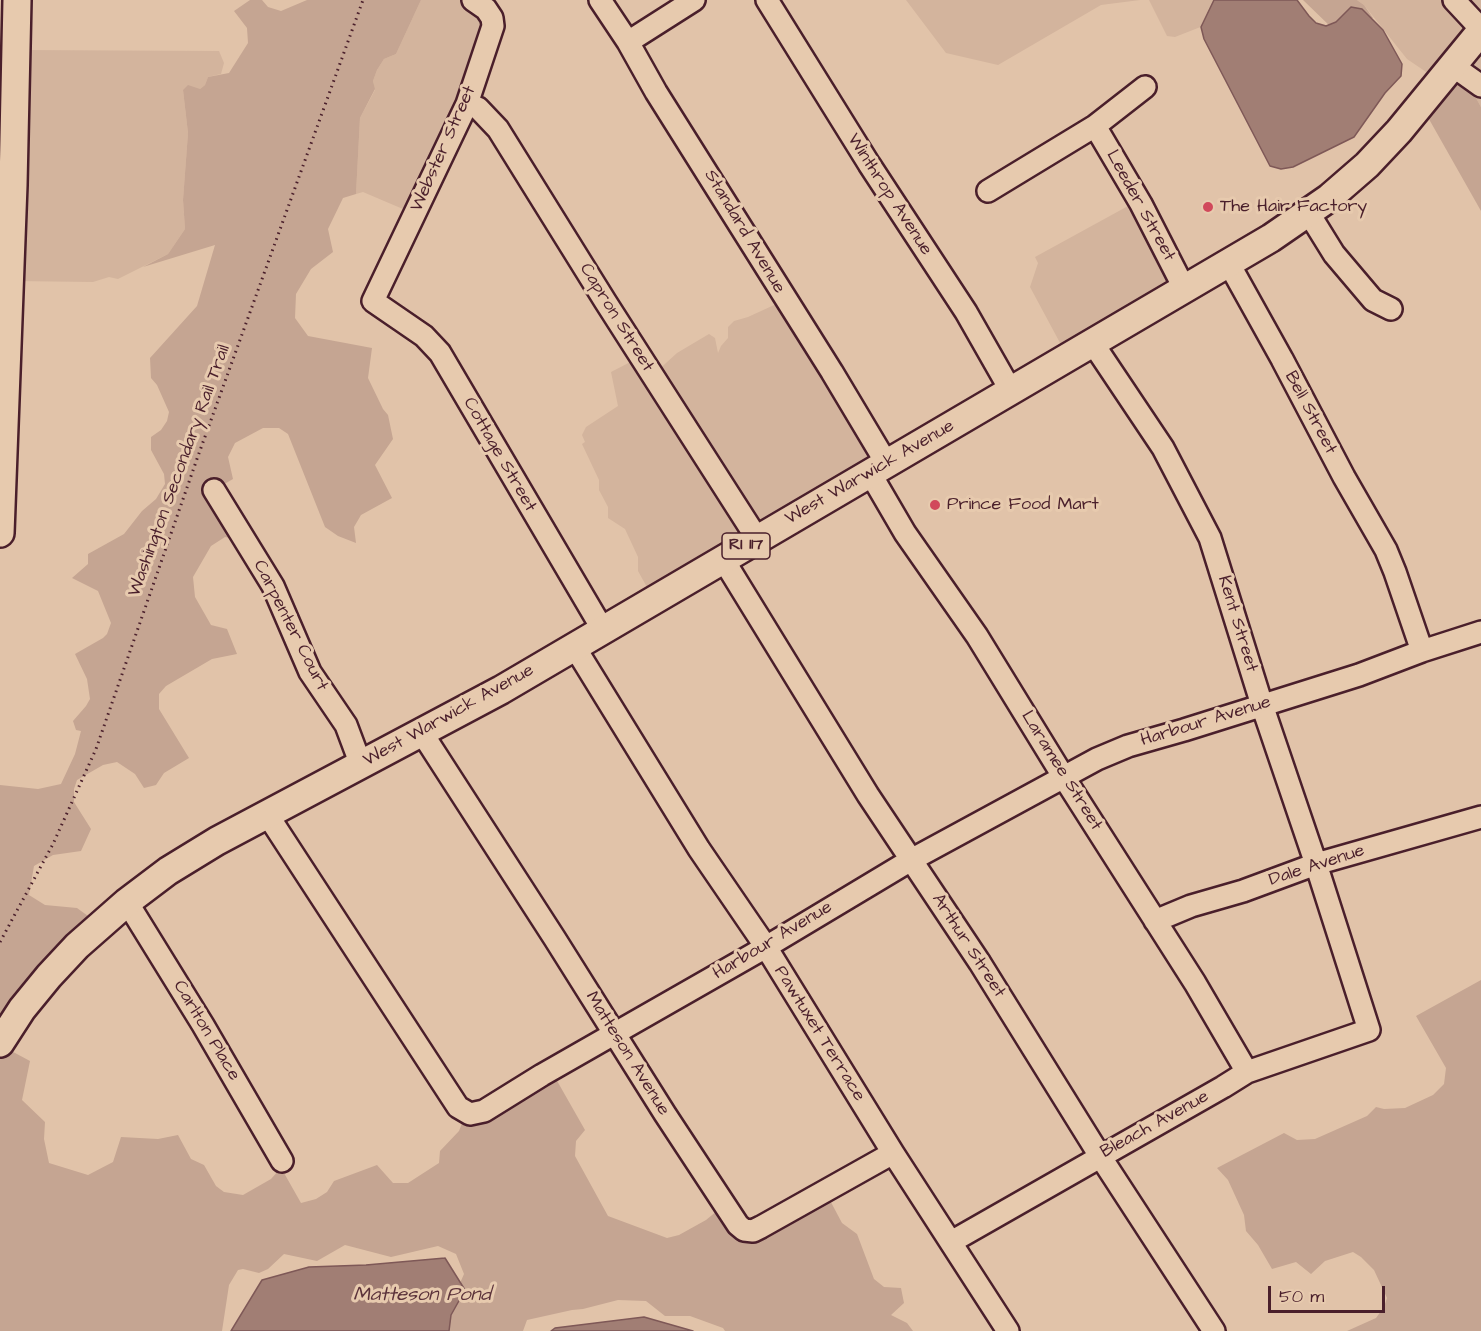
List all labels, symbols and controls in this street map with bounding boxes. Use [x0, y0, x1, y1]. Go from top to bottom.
street label: Webster Street [407, 83, 481, 215]
street label: Winthrop Avenue [842, 130, 936, 260]
street label: Leeder Street [1101, 147, 1179, 265]
street label: Standard Avenue [699, 166, 789, 298]
place label: The Hair Factory [1220, 196, 1367, 218]
marker: The Hair Factory [1201, 200, 1215, 214]
street label: Capron Street [574, 260, 658, 376]
street label: Washington Secondary Rail Trail [124, 342, 236, 600]
street label: Bell Street [1279, 368, 1341, 458]
street label: Cottage Street [458, 394, 540, 516]
street label: West Warwick Avenue [782, 416, 958, 530]
place label: Prince Food Mart [947, 494, 1099, 516]
marker: Prince Food Mart [928, 498, 942, 512]
road number: RI 117 [722, 533, 770, 559]
street label: Carpenter Court [248, 557, 332, 695]
street label: Kent Street [1212, 573, 1262, 675]
street label: West Warwick Avenue [360, 660, 538, 772]
street label: Harbour Avenue [1138, 692, 1274, 752]
street label: Laramee Street [1016, 707, 1106, 835]
street label: Dale Avenue [1267, 840, 1367, 892]
street label: Arthur Street [926, 890, 1010, 1002]
street label: Harbour Avenue [710, 897, 836, 985]
street label: Pawtuxet Terrace [769, 962, 869, 1106]
street label: Carlton Place [168, 977, 244, 1085]
street label: Matteson Avenue [580, 988, 674, 1120]
street label: Bleach Avenue [1097, 1086, 1213, 1164]
scale bar [1271, 1274, 1388, 1312]
water label: Matteson Pond [353, 1284, 491, 1308]
text: 50 m [1279, 1284, 1324, 1309]

